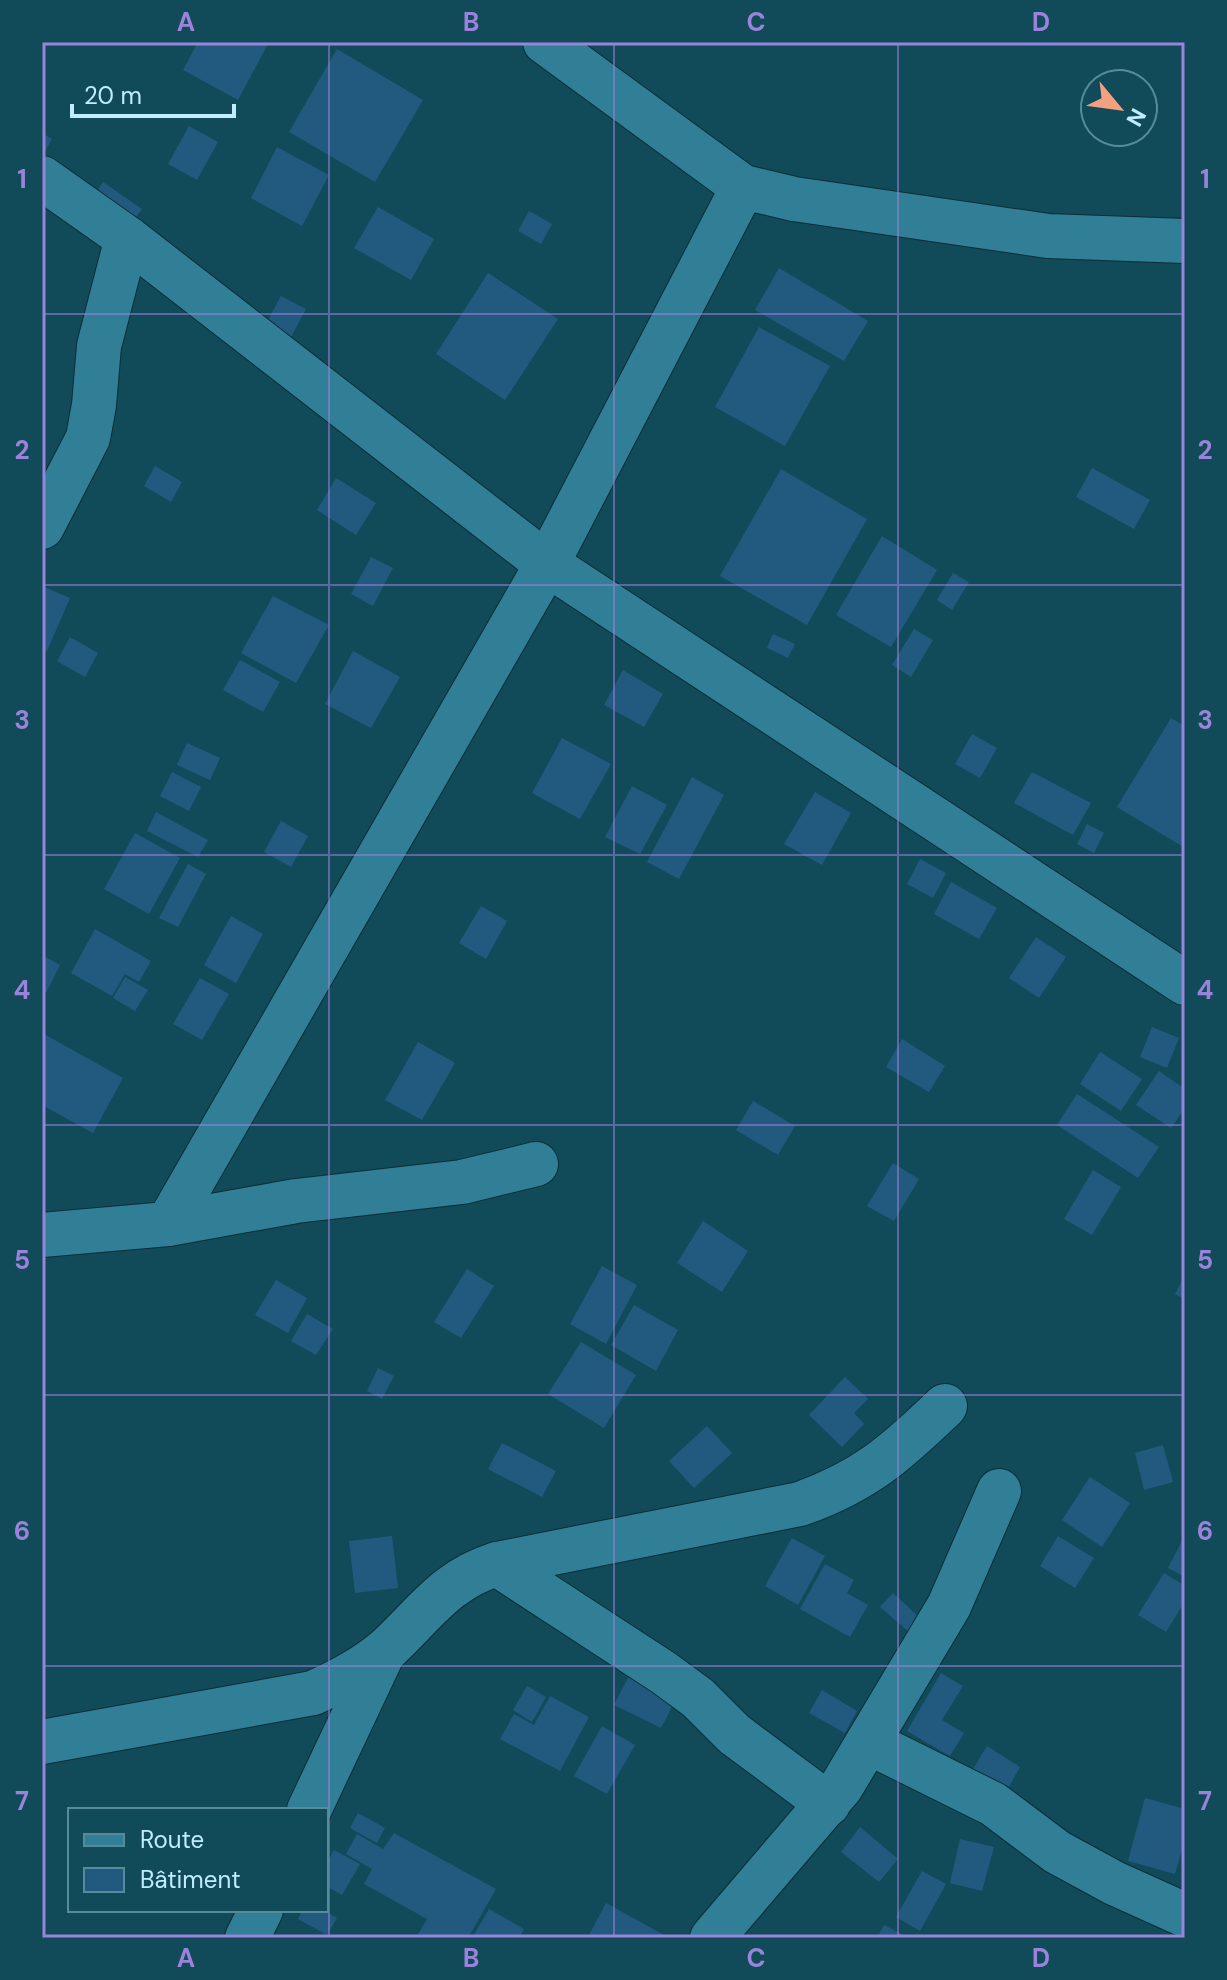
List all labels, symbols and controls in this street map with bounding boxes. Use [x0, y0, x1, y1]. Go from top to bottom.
text: A [177, 5, 195, 39]
text: B [463, 5, 479, 39]
text: C [746, 5, 766, 39]
text: D [1032, 5, 1050, 39]
scale bar [72, 68, 234, 118]
north arrow [1079, 68, 1159, 148]
text: 20 m [84, 80, 142, 111]
text: N [1119, 103, 1153, 132]
text: 1 [17, 162, 27, 196]
text: 1 [1200, 162, 1210, 196]
text: 2 [14, 433, 30, 467]
text: 2 [1197, 433, 1213, 467]
text: 3 [14, 703, 30, 737]
text: 3 [1197, 703, 1213, 737]
text: 4 [14, 973, 30, 1007]
text: 4 [1197, 973, 1213, 1007]
text: 5 [14, 1243, 30, 1277]
text: 5 [1197, 1243, 1213, 1277]
text: 6 [14, 1514, 30, 1548]
text: 6 [1197, 1514, 1213, 1548]
text: 7 [15, 1784, 29, 1818]
text: 7 [1198, 1784, 1212, 1818]
legend [68, 1808, 328, 1912]
text: Route [140, 1824, 204, 1855]
text: Bâtiment [140, 1864, 241, 1895]
text: A [177, 1941, 195, 1975]
text: B [463, 1941, 479, 1975]
text: C [746, 1941, 766, 1975]
text: D [1032, 1941, 1050, 1975]

